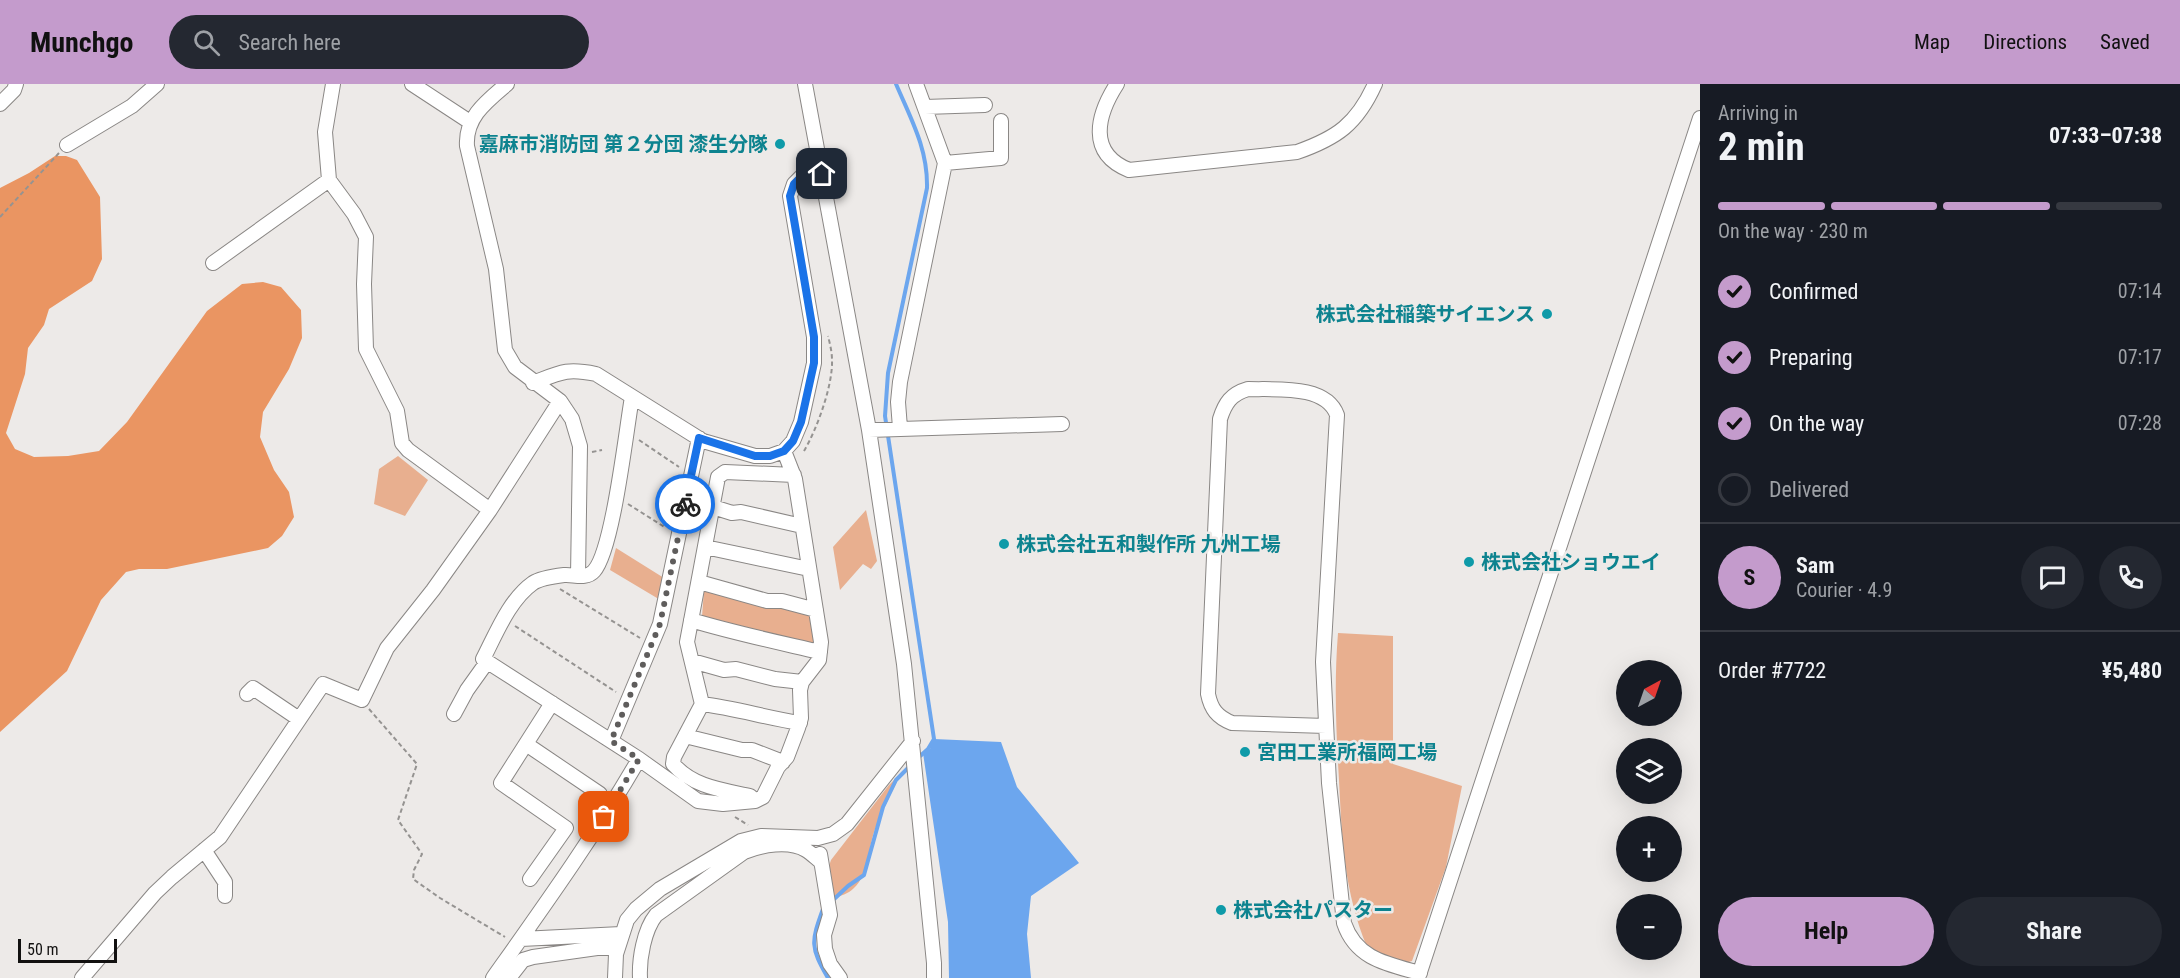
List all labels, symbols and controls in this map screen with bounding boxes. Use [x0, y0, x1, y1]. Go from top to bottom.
search box [169, 15, 589, 69]
text: Munchgo [30, 26, 133, 59]
icon: search [190, 26, 223, 59]
text: Search here [238, 30, 341, 55]
text: Map [1914, 30, 1950, 54]
text: Directions [1983, 30, 2067, 54]
text: Saved [2100, 30, 2150, 54]
text: Arriving in [1718, 101, 1798, 125]
text: 07:33–07:38 [2049, 123, 2162, 148]
text: 2 min [1718, 124, 1805, 170]
place label: 嘉麻市消防団 第２分団 漆生分隊 [479, 132, 768, 156]
marker: 嘉麻市消防団 第２分団 漆生分隊 [773, 137, 787, 151]
pin [796, 148, 847, 199]
icon: home [805, 157, 838, 190]
text: On the way · 230 m [1718, 219, 1868, 243]
icon: check [1718, 275, 1751, 308]
text: Confirmed [1769, 279, 1858, 304]
text: 07:14 [2118, 279, 2162, 303]
place label: 株式会社稲築サイエンス [1316, 302, 1535, 326]
marker: 株式会社稲築サイエンス [1540, 307, 1554, 321]
icon: check [1718, 341, 1751, 374]
text: Preparing [1769, 345, 1853, 370]
text: 07:17 [2118, 345, 2162, 369]
icon: check [1718, 407, 1751, 440]
text: On the way [1769, 411, 1864, 436]
text: 07:28 [2118, 411, 2162, 435]
courier [655, 474, 715, 534]
text: Delivered [1769, 477, 1849, 502]
icon: bike [669, 488, 702, 521]
place label: 株式会社五和製作所 九州工場 [1016, 532, 1281, 556]
marker: 株式会社五和製作所 九州工場 [997, 537, 1011, 551]
button: chat [2021, 546, 2084, 609]
button: phone [2099, 546, 2162, 609]
place label: 株式会社ショウエイ [1481, 550, 1661, 574]
text: Sam [1796, 553, 1835, 578]
marker: 株式会社ショウエイ [1462, 555, 1476, 569]
text: S [1744, 565, 1755, 590]
text: Courier · 4.9 [1796, 578, 1892, 602]
text: Order #7722 [1718, 658, 1826, 683]
text: ¥5,480 [2102, 658, 2162, 683]
north arrow [1616, 660, 1682, 726]
map controls [1616, 660, 1682, 960]
button: layers [1616, 738, 1682, 804]
place label: 宮田工業所福岡工場 [1257, 740, 1437, 764]
marker: 宮田工業所福岡工場 [1238, 745, 1252, 759]
pin [578, 791, 629, 842]
icon: bag [587, 800, 620, 833]
button: + [1616, 816, 1682, 882]
button: − [1616, 894, 1682, 960]
button: Help [1718, 897, 1934, 966]
button: Share [1946, 897, 2162, 966]
place label: 株式会社パスター [1233, 898, 1393, 922]
marker: 株式会社パスター [1214, 903, 1228, 917]
scale bar [18, 936, 117, 964]
text: 50 m [27, 940, 59, 959]

